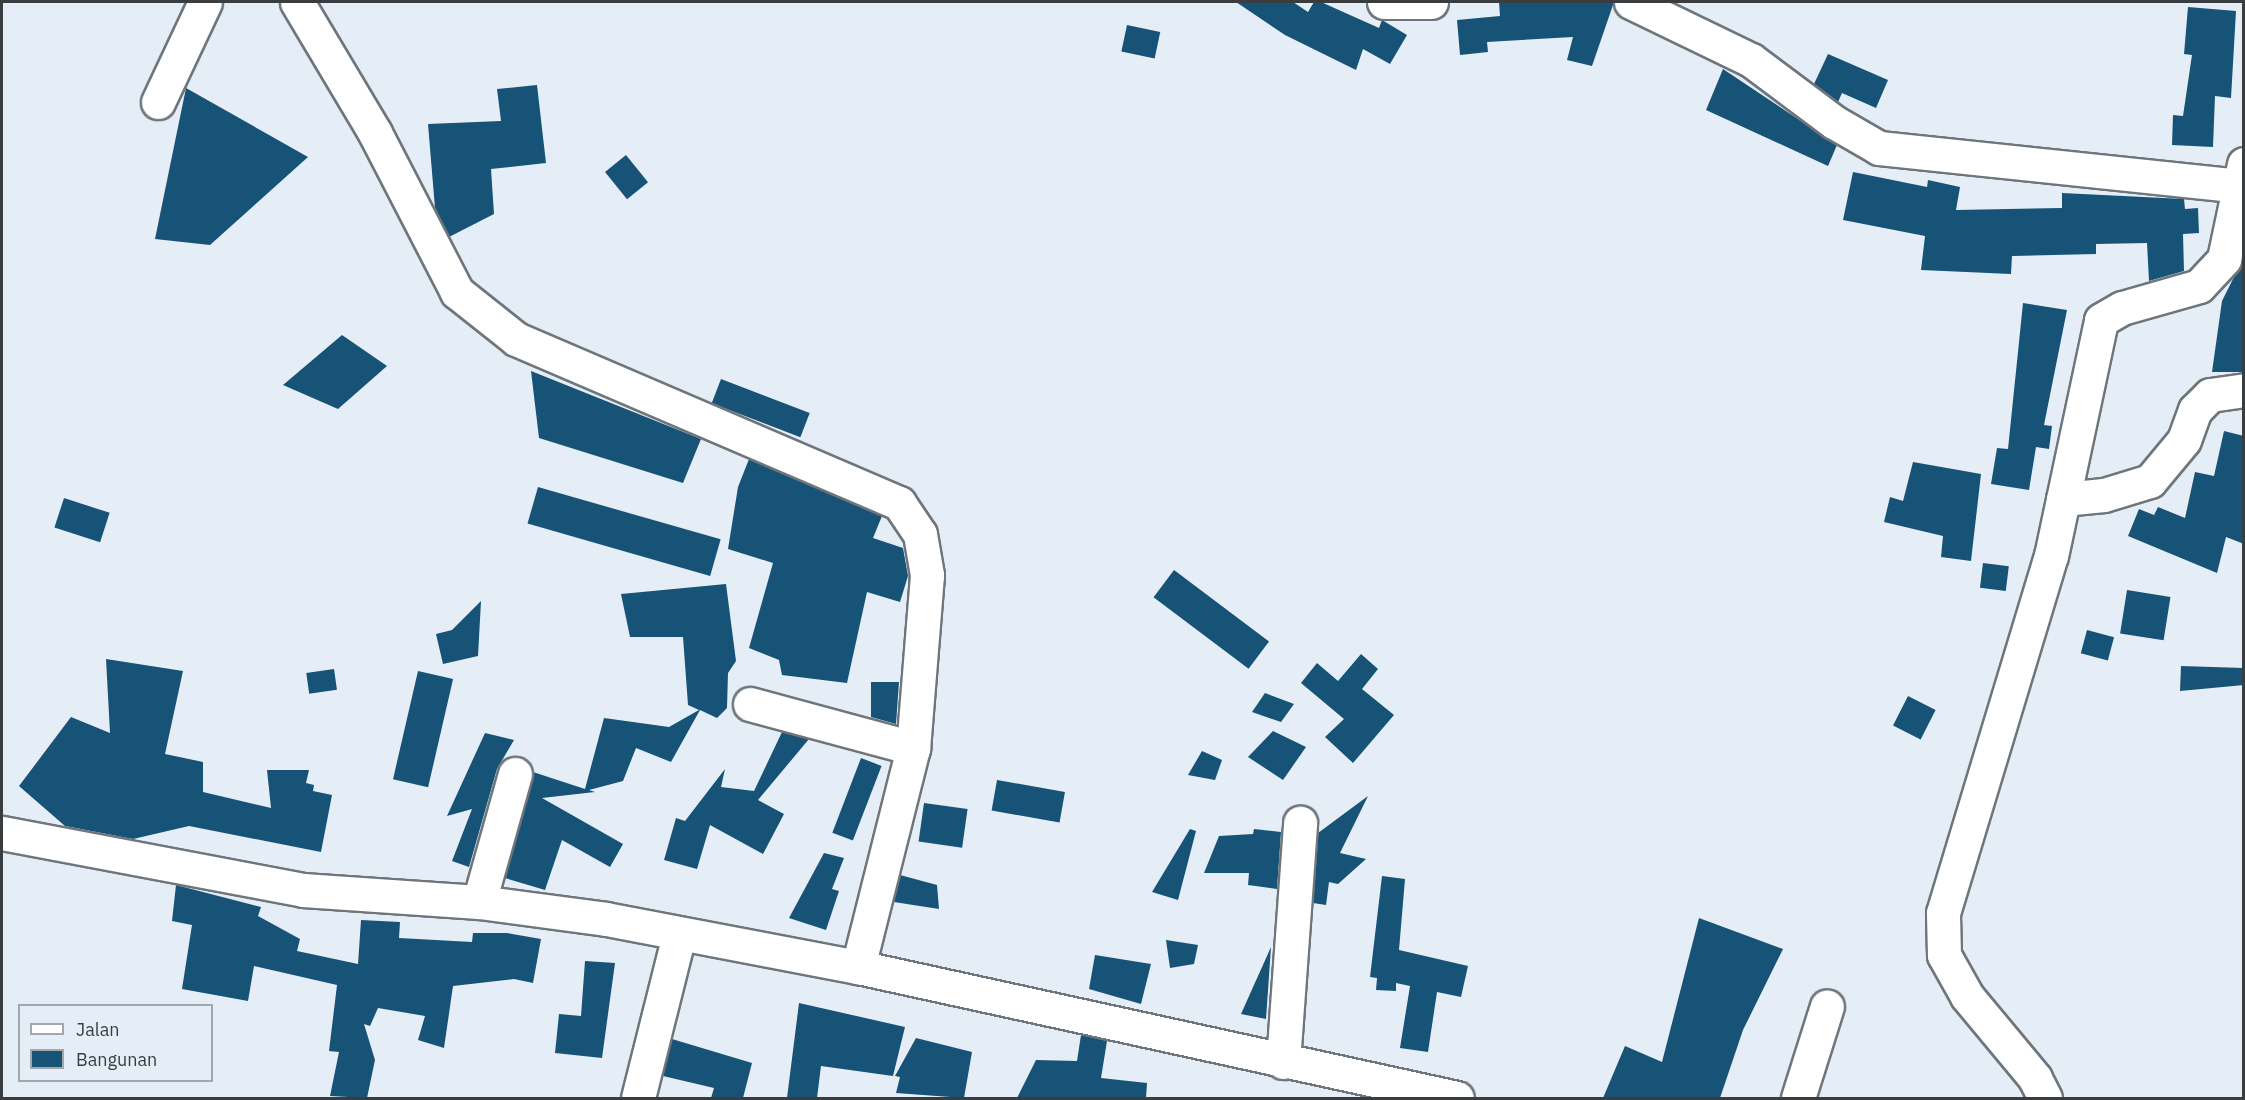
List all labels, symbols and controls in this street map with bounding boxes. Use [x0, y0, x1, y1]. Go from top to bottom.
legend [18, 1004, 213, 1082]
text: Jalan [76, 1018, 120, 1041]
text: Bangunan [76, 1048, 157, 1071]

